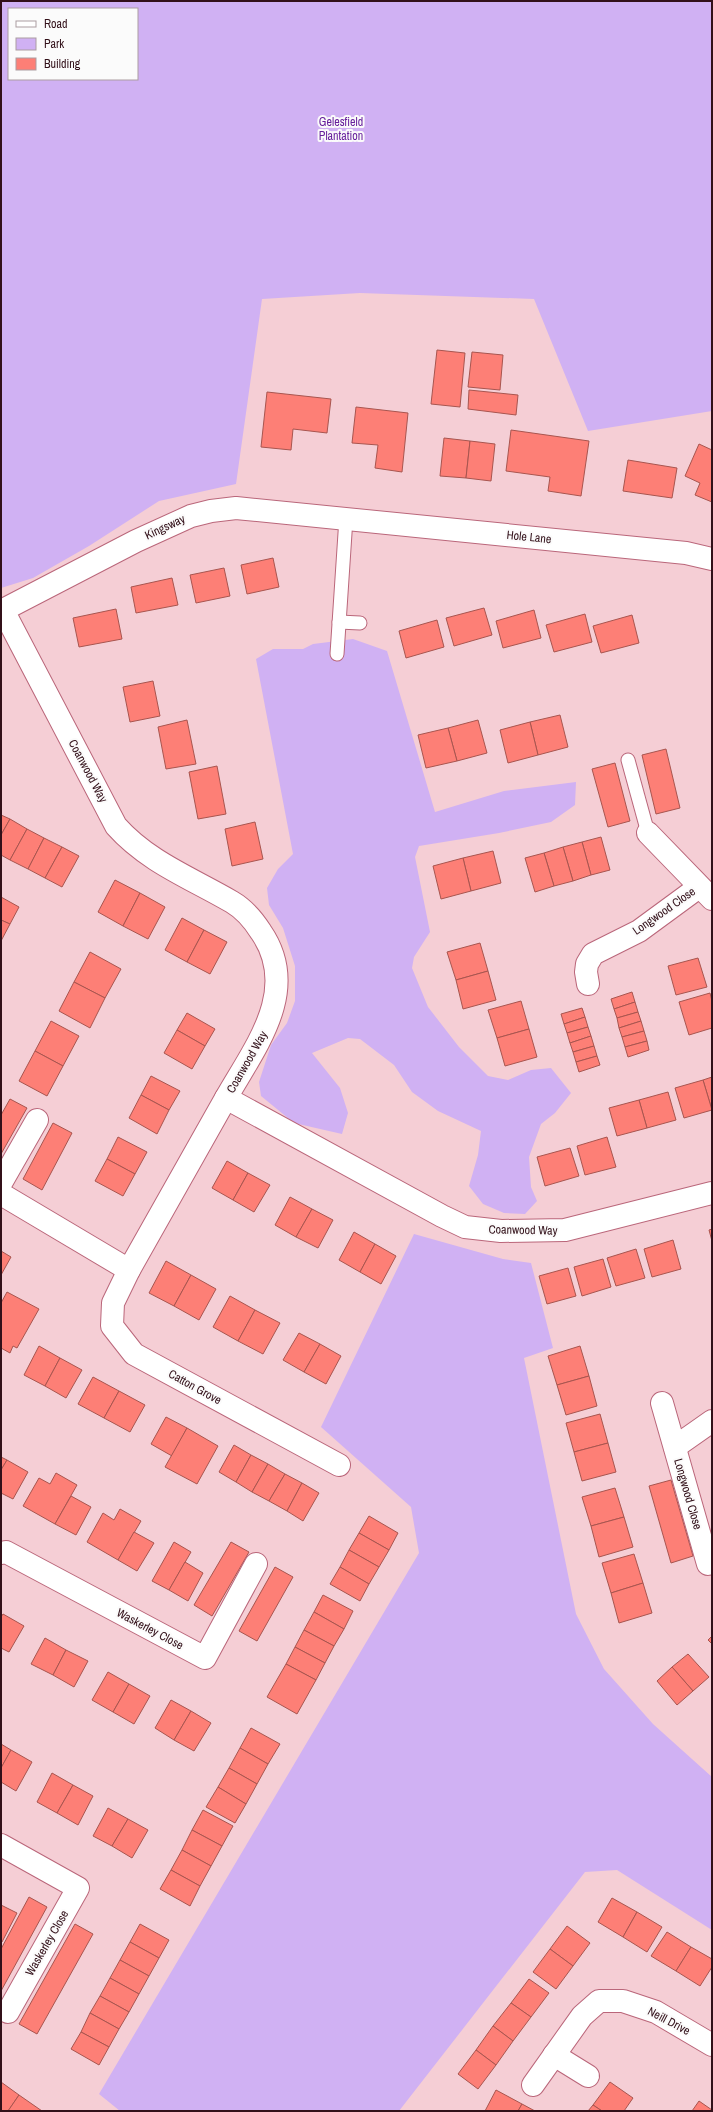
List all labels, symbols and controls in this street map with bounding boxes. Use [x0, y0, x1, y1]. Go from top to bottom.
legend [8, 8, 138, 80]
text: Road [44, 16, 68, 32]
text: Park [44, 36, 64, 52]
text: Building [44, 56, 81, 72]
park label: Gelesfield Plantation [319, 114, 363, 144]
street label: Kingsway [142, 511, 188, 543]
street label: Hole Lane [506, 527, 552, 547]
street label: Coanwood Way [65, 737, 111, 805]
street label: Longwood Close [629, 883, 699, 939]
street label: Coanwood Way [223, 1028, 271, 1096]
street label: Coanwood Way [488, 1221, 558, 1239]
street label: Catton Grove [166, 1366, 224, 1408]
street label: Longwood Close [670, 1457, 706, 1531]
street label: Waskerley Close [114, 1605, 186, 1653]
street label: Waskerley Close [22, 1907, 72, 1979]
street label: Neill Drive [645, 2003, 693, 2039]

